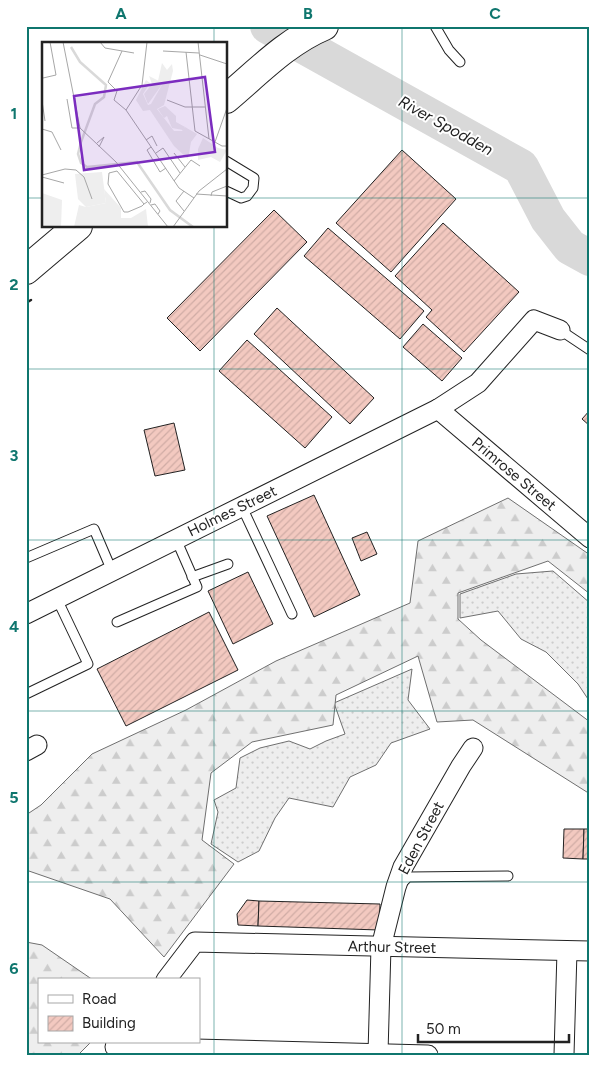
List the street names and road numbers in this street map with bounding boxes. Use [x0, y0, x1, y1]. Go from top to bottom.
street label: Primrose Street [468, 433, 560, 515]
street label: Holmes Street [184, 482, 280, 540]
street label: Eden Street [394, 798, 448, 878]
street label: Arthur Street [348, 937, 437, 957]

